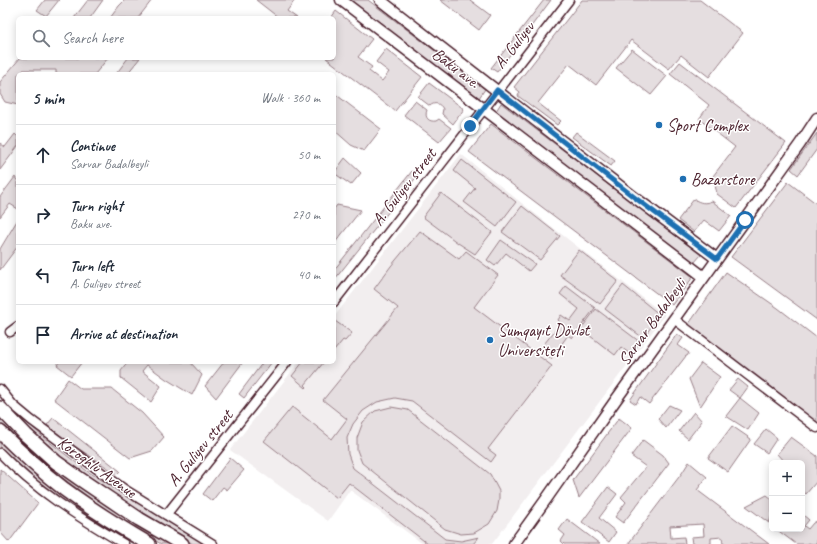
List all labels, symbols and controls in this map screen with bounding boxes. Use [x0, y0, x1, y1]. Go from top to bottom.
search box [16, 16, 336, 60]
street label: A. Guliyev [489, 16, 540, 73]
icon: search [30, 27, 52, 49]
text: Search here [62, 29, 123, 48]
street label: Baku ave. [428, 43, 485, 93]
text: 5 min [32, 88, 64, 109]
text: Walk · 360 m [261, 90, 320, 106]
place label: Sport Complex [667, 115, 749, 136]
route end [461, 117, 479, 135]
marker: Sport Complex [654, 120, 664, 130]
text: Continue [70, 137, 115, 156]
street label: A. Guliyev street [367, 142, 442, 230]
icon: ahead [32, 144, 54, 166]
text: 50 m [298, 147, 320, 163]
text: Sarvar Badalbeyli [70, 156, 148, 172]
place label: Bazarstore [691, 169, 756, 190]
marker: Bazarstore [678, 174, 688, 184]
text: Turn right [70, 197, 123, 216]
icon: right [32, 204, 54, 226]
text: 270 m [292, 207, 320, 223]
route start [736, 211, 754, 229]
text: Baku ave. [70, 216, 112, 232]
text: Turn left [70, 257, 113, 276]
icon: left [32, 264, 54, 286]
text: 40 m [298, 267, 320, 283]
street label: Sarvar Badalbeyli [614, 272, 692, 369]
text: A. Guliyev street [70, 276, 140, 292]
place label: Sumqayıt Dövlət Universiteti [498, 320, 592, 361]
icon: arrive [32, 324, 54, 346]
text: Arrive at destination [70, 325, 177, 344]
marker: Sumqayıt Dövlət Universiteti [485, 335, 495, 345]
street label: A. Guliyev street [163, 404, 239, 490]
street label: Koroghlu Avenue [54, 431, 142, 503]
map controls [769, 460, 805, 532]
button: + [769, 460, 805, 496]
button: − [769, 496, 805, 532]

